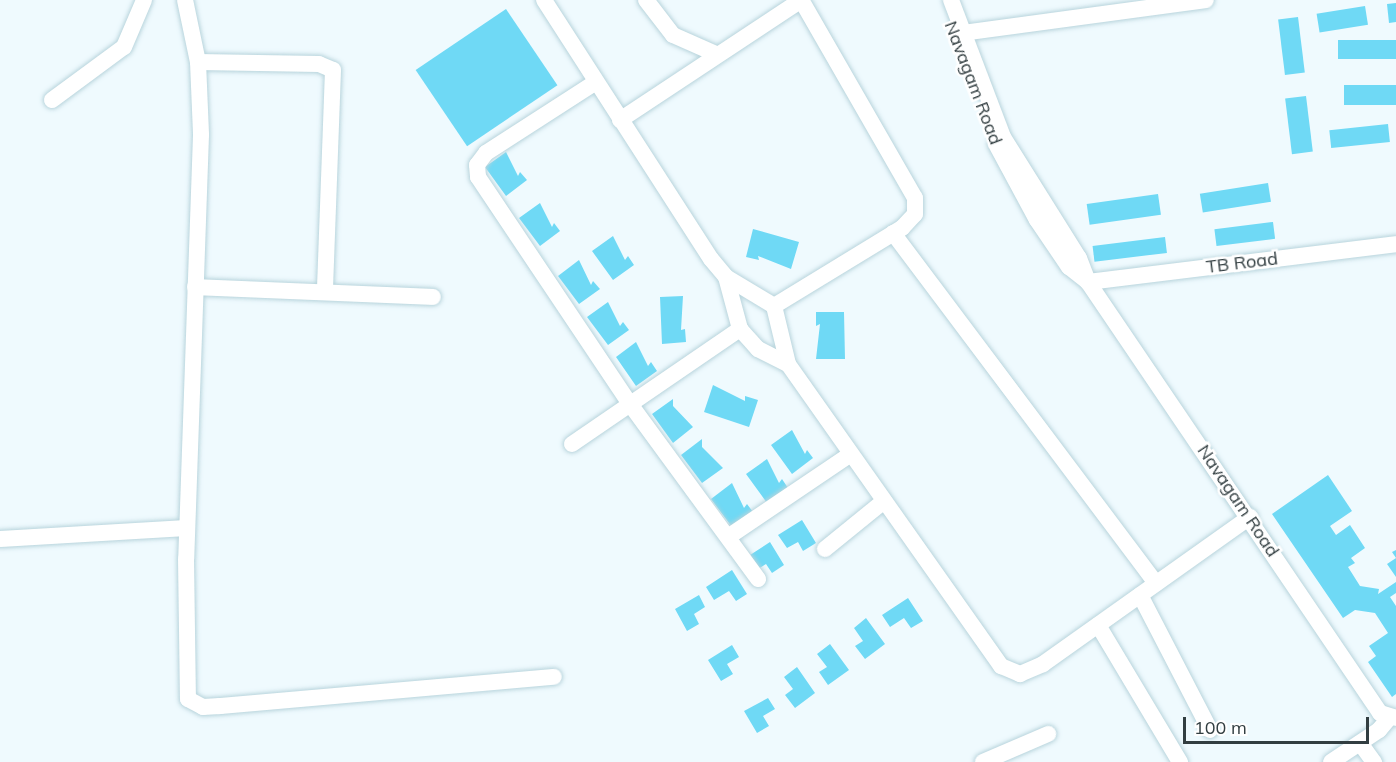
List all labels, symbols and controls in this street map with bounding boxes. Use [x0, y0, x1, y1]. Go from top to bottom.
street label: Navagam Road [940, 18, 1006, 148]
street label: TB Road [1205, 248, 1279, 278]
street label: Navagam Road [1193, 441, 1283, 561]
scale bar [1186, 705, 1372, 743]
text: 100 m [1194, 716, 1247, 739]

